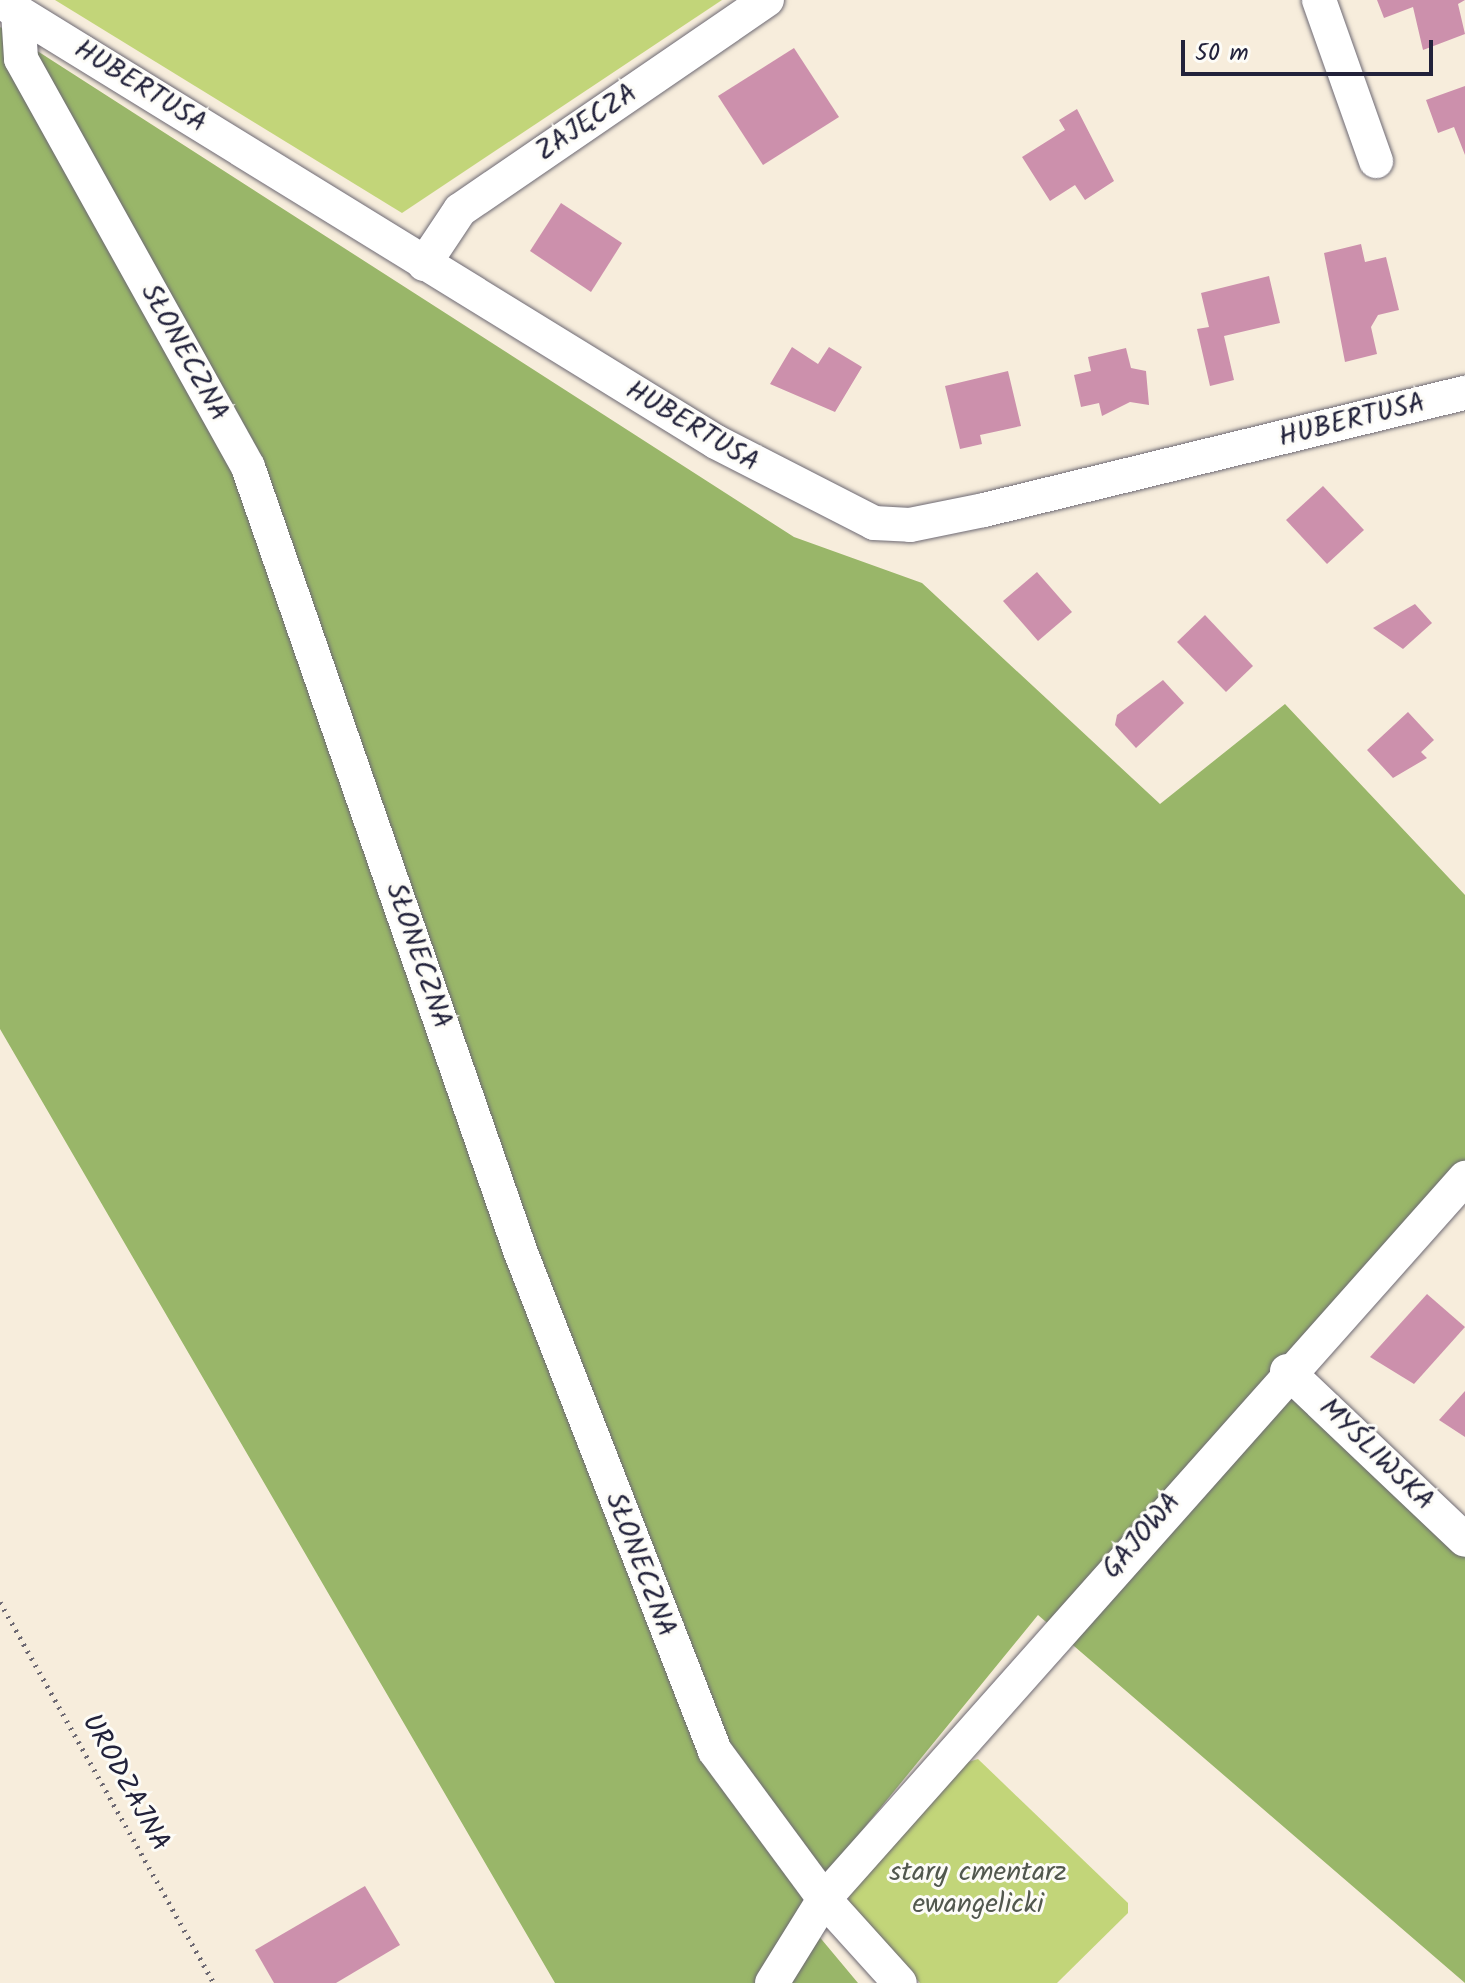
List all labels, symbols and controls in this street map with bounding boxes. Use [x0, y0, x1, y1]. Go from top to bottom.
scale bar [1185, 24, 1437, 74]
street label: HUBERTUSA [68, 33, 212, 141]
text: 50 m [1195, 34, 1249, 73]
street label: ZAJĘCZA [530, 77, 644, 169]
street label: SŁONECZNA [132, 278, 236, 428]
street label: HUBERTUSA [619, 374, 765, 480]
street label: HUBERTUSA [1275, 387, 1429, 455]
street label: SŁONECZNA [377, 879, 459, 1033]
street label: MYŚLIWSKA [1311, 1392, 1441, 1518]
street label: GAJOWA [1095, 1486, 1189, 1586]
street label: SŁONECZNA [597, 1488, 683, 1642]
street label: URODZAJNA [74, 1708, 176, 1858]
park label: stary cmentarz ewangelicki [889, 1856, 1067, 1922]

